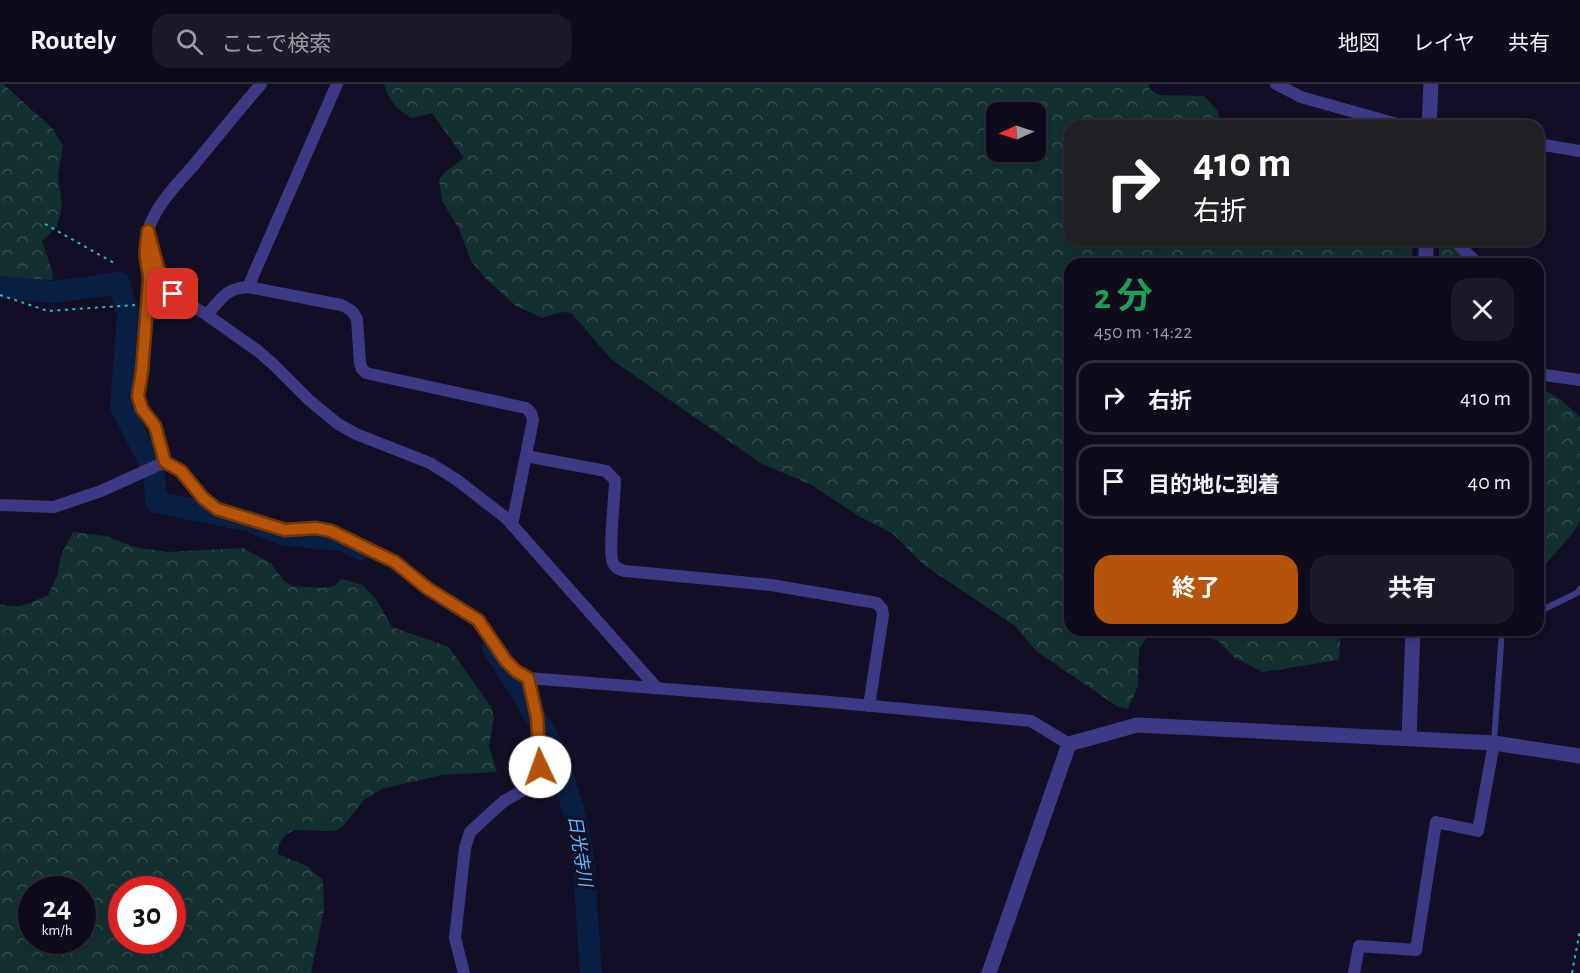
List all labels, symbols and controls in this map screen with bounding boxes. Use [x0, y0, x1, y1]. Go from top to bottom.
search box [152, 14, 572, 68]
icon: search [173, 25, 206, 58]
text: Routely [30, 27, 116, 55]
text: ここで検索 [221, 33, 331, 55]
text: 地図 [1338, 33, 1380, 54]
text: レイヤ [1413, 33, 1475, 54]
text: 共有 [1508, 33, 1550, 54]
north arrow [986, 102, 1046, 162]
map controls [986, 102, 1046, 162]
text: 410 m [1193, 142, 1291, 184]
icon: right [1094, 144, 1172, 222]
text: 右折 [1193, 198, 1247, 225]
pin [147, 268, 198, 319]
icon: arrive [156, 277, 189, 310]
button: close [1451, 278, 1514, 341]
text: 2 分 [1094, 279, 1152, 315]
text: 450 m · 14:22 [1094, 322, 1192, 342]
icon: right [1097, 381, 1130, 414]
text: 410 m [1460, 387, 1511, 409]
text: 右折 [1148, 390, 1192, 412]
icon: arrive [1097, 465, 1130, 498]
text: 40 m [1468, 471, 1511, 493]
text: 目的地に到着 [1148, 474, 1280, 496]
button: 終了 [1094, 555, 1298, 624]
button: 共有 [1310, 555, 1514, 624]
position arrow [508, 735, 572, 799]
water label: 日光寺川 [564, 814, 596, 890]
speed limit sign: 30 [108, 876, 186, 954]
text: 24 [42, 893, 72, 923]
text: km/h [42, 923, 72, 938]

